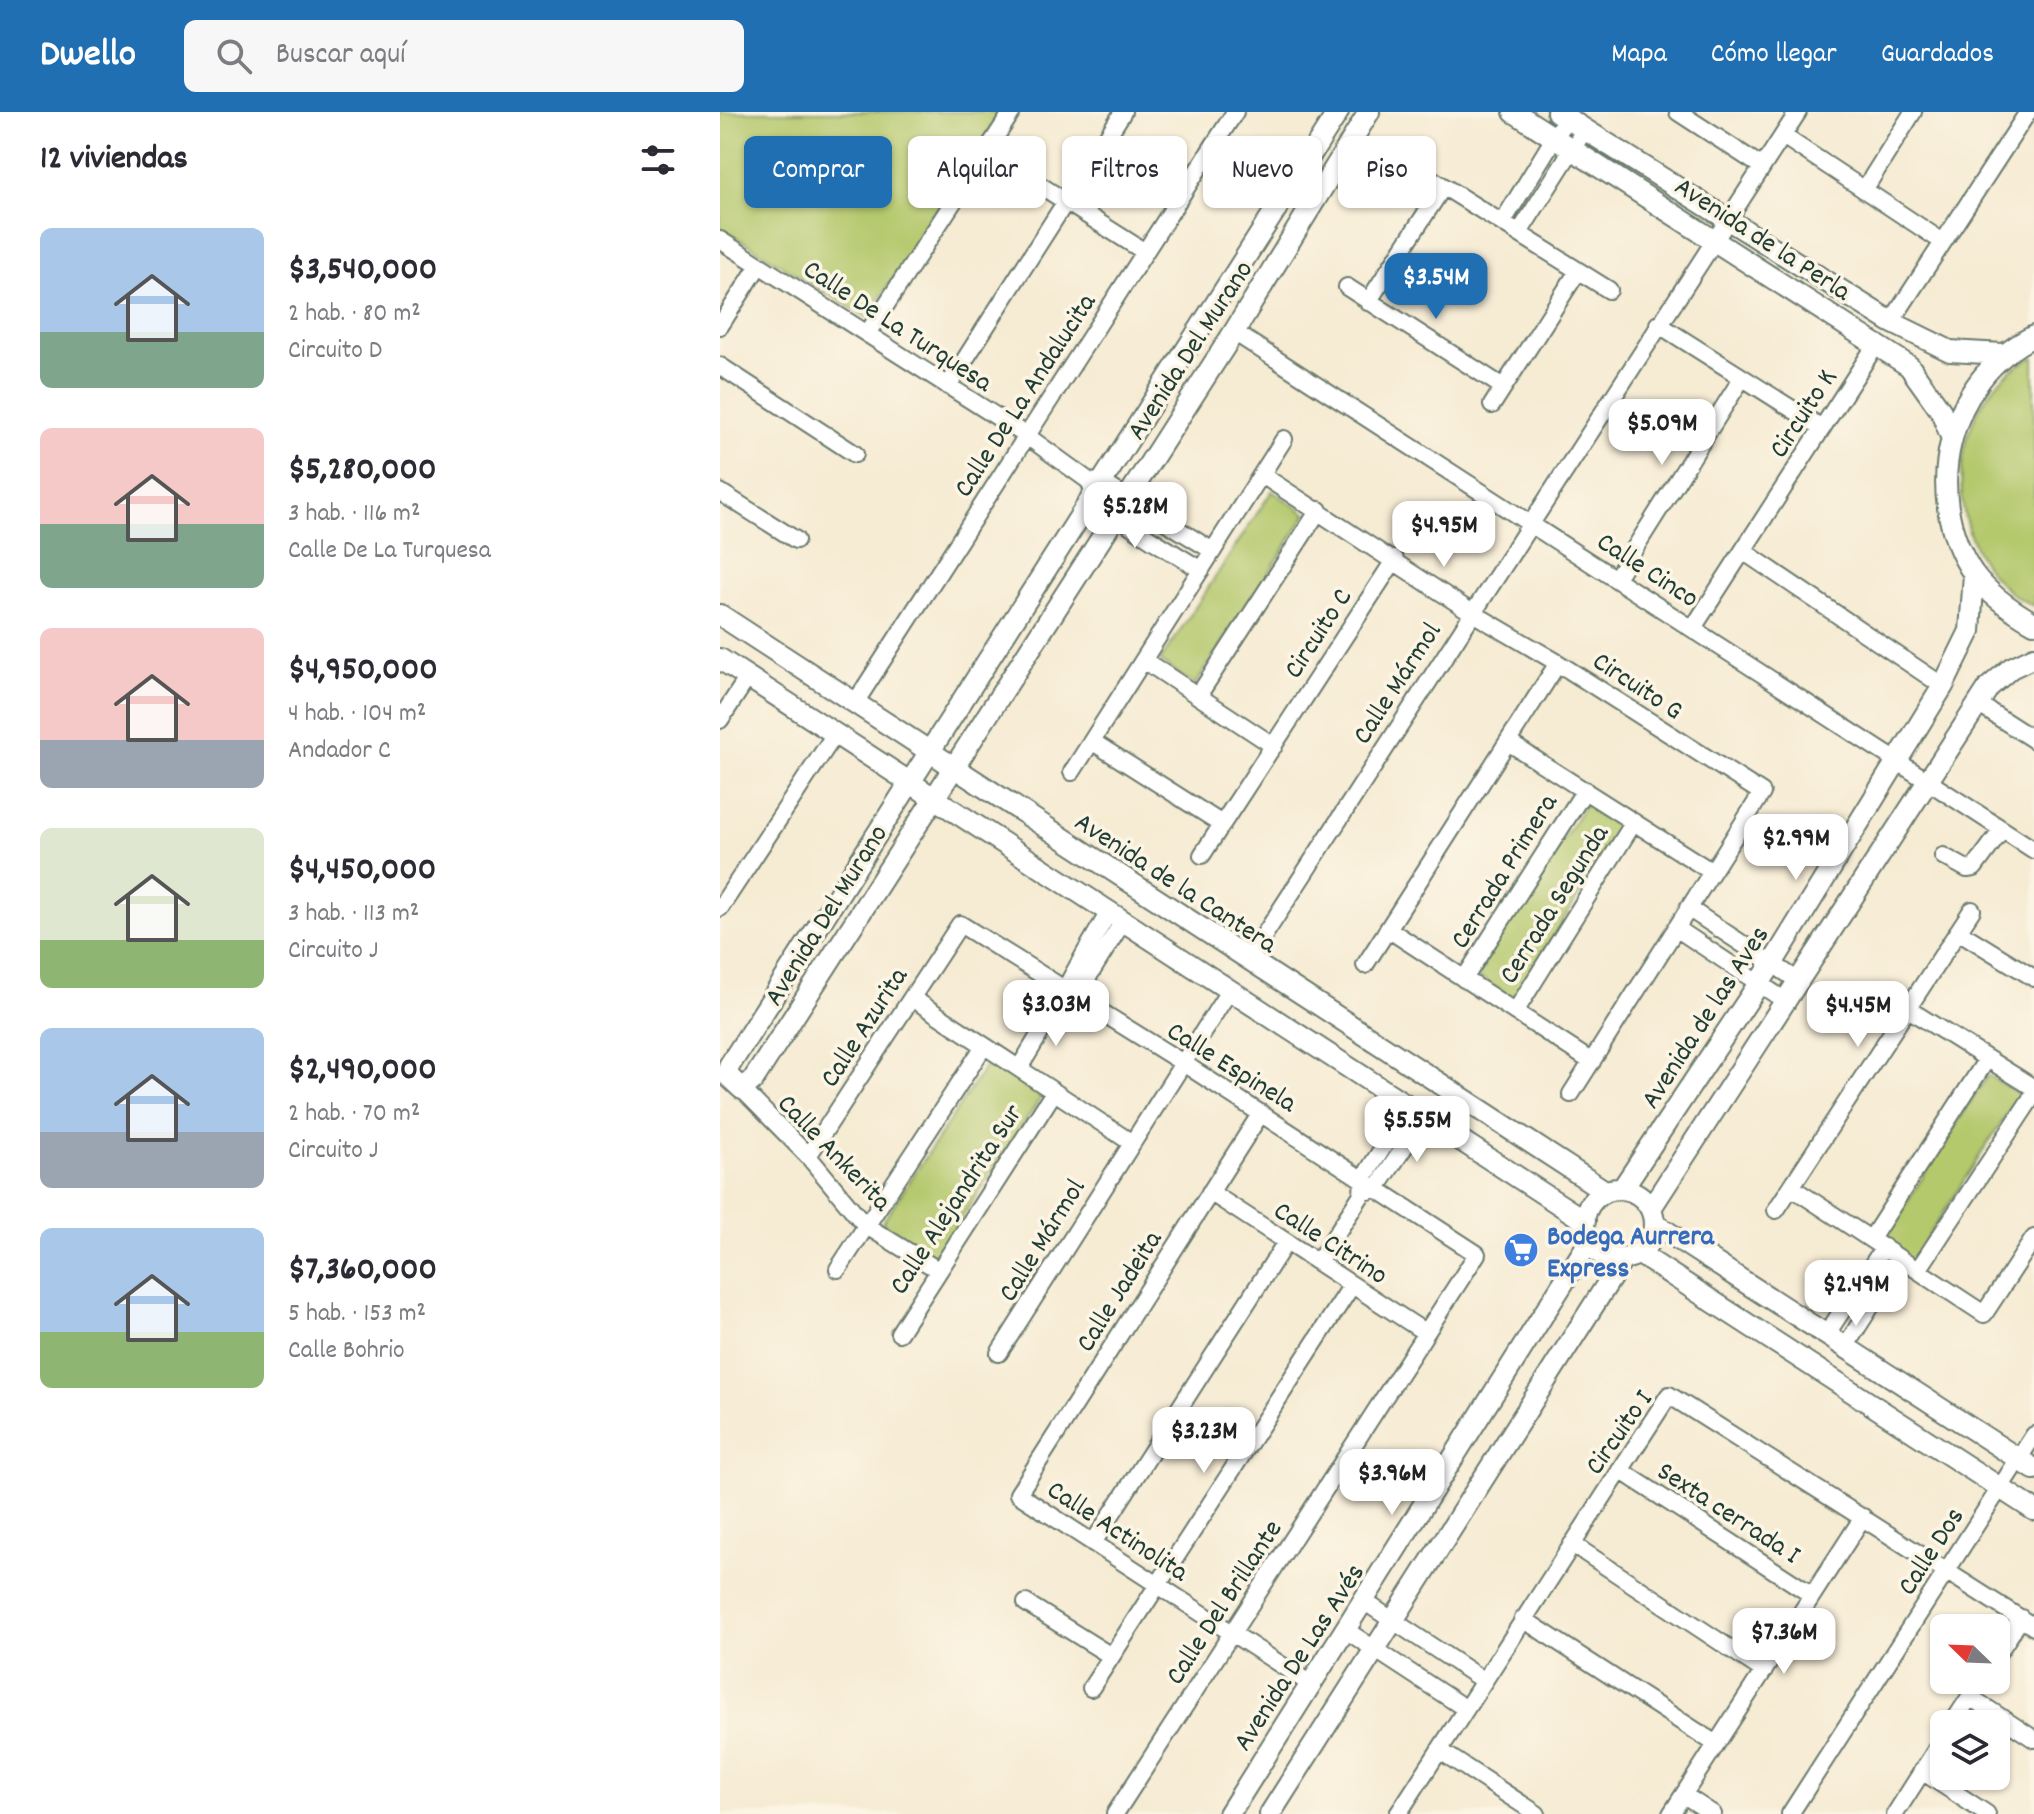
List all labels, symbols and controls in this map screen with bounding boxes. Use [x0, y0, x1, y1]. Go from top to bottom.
search box [184, 20, 744, 92]
text: Dwello [40, 29, 136, 84]
icon: search [212, 34, 256, 78]
text: Buscar aquí [276, 35, 406, 78]
text: Mapa [1611, 36, 1667, 76]
text: Cómo llegar [1711, 36, 1837, 76]
text: Guardados [1881, 36, 1994, 76]
text: 12 viviendas [40, 136, 188, 185]
chip: Comprar [744, 136, 892, 208]
chip: Alquilar [908, 136, 1046, 208]
chip: Filtros [1062, 136, 1187, 208]
chip: Nuevo [1203, 136, 1322, 208]
chip: Piso [1338, 136, 1436, 208]
icon: filters [636, 138, 680, 182]
street label: Avenida de la Perla [1665, 169, 1858, 314]
text: $3,540,000 [288, 247, 437, 296]
street label: Calle De La Turquesa [794, 252, 1000, 405]
pin: $3.54M [1371, 253, 1501, 321]
street label: Avenida Del Murano [1119, 254, 1265, 450]
icon: home [104, 260, 200, 356]
text: $3.54M [1402, 260, 1470, 297]
street label: Calle De La Andalucita [946, 286, 1109, 507]
text: 2 hab. · 80 m² [288, 296, 421, 333]
text: Circuito D [288, 333, 382, 370]
street label: Circuito K [1761, 362, 1849, 468]
pin: $5.09M [1597, 399, 1727, 467]
text: $5.09M [1627, 406, 1697, 443]
text: $5,280,000 [288, 447, 437, 496]
icon: home [104, 460, 200, 556]
pin: $5.28M [1070, 482, 1200, 550]
text: $5.28M [1102, 489, 1168, 526]
text: 3 hab. · 116 m² [288, 496, 420, 533]
pin: $4.95M [1379, 501, 1509, 569]
text: $4.95M [1410, 508, 1478, 545]
street label: Calle Cinco [1587, 524, 1705, 620]
text: Calle De La Turquesa [288, 533, 491, 570]
street label: Circuito C [1276, 581, 1365, 688]
street label: Calle Mármol [1345, 616, 1454, 754]
street label: Circuito G [1583, 644, 1690, 733]
text: $4,950,000 [288, 647, 438, 696]
icon: home [104, 660, 200, 756]
text: 4 hab. · 104 m² [288, 696, 426, 733]
text: Andador C [288, 733, 391, 770]
street label: Cerrada Primera [1443, 787, 1570, 958]
street label: Avenida de la Cantera [1065, 805, 1284, 966]
pin: $2.99M [1731, 814, 1861, 882]
street label: Avenida Del Murano [756, 818, 900, 1015]
street label: Cerrada Segunda [1491, 818, 1622, 993]
text: $2.99M [1762, 821, 1830, 858]
text: $4,450,000 [288, 847, 436, 896]
icon: home [104, 860, 200, 956]
text: 3 hab. · 113 m² [288, 896, 419, 933]
street label: Avenida de las Aves [1633, 919, 1781, 1118]
text: Circuito J [288, 933, 378, 970]
street label: Calle Azurita [812, 960, 920, 1097]
pin: $3.03M [991, 980, 1121, 1048]
pin: $4.45M [1793, 981, 1923, 1049]
text: $3.03M [1021, 987, 1091, 1024]
text: $4.45M [1825, 988, 1891, 1025]
street label: Calle Espinela [1158, 1013, 1304, 1126]
text: $2,490,000 [288, 1047, 437, 1096]
icon: home [104, 1060, 200, 1156]
street label: Calle Ankerita [766, 1087, 899, 1223]
text: 2 hab. · 70 m² [288, 1096, 420, 1133]
pin: $5.55M [1352, 1096, 1482, 1164]
street label: Calle Alejandrita Sur [882, 1097, 1035, 1304]
text: $5.55M [1383, 1103, 1451, 1140]
text: Circuito J [288, 1133, 378, 1170]
street label: Calle Mármol [991, 1172, 1098, 1311]
street label: Calle Citrino [1264, 1193, 1394, 1297]
place label: Bodega Aurrera Express [1547, 1219, 1715, 1291]
street label: Calle Jadeita [1068, 1223, 1175, 1361]
supermarket icon: Bodega Aurrera Express [1502, 1231, 1540, 1269]
text: $7,360,000 [288, 1247, 437, 1296]
icon: home [104, 1260, 200, 1356]
pin: $2.49M [1791, 1260, 1921, 1328]
text: $2.49M [1823, 1267, 1889, 1304]
text: 5 hab. · 153 m² [288, 1296, 426, 1333]
text: Calle Bohrio [288, 1333, 405, 1370]
street label: Circuito I [1577, 1383, 1665, 1485]
pin: $3.23M [1139, 1407, 1269, 1475]
text: $3.23M [1170, 1414, 1238, 1451]
pin: $3.96M [1327, 1449, 1457, 1517]
street label: Sexta cerrada I [1648, 1454, 1807, 1577]
text: $3.96M [1358, 1456, 1426, 1493]
street label: Calle Actinolita [1038, 1472, 1196, 1594]
street label: Calle Dos [1890, 1501, 1977, 1605]
street label: Calle Del Brillante [1158, 1513, 1295, 1694]
street label: Avenida De Las Avés [1225, 1557, 1377, 1761]
pin: $7.36M [1719, 1608, 1849, 1676]
north arrow [1930, 1614, 2010, 1694]
map controls [1930, 1614, 2010, 1790]
text: $7.36M [1751, 1615, 1817, 1652]
button: layers [1930, 1710, 2010, 1790]

